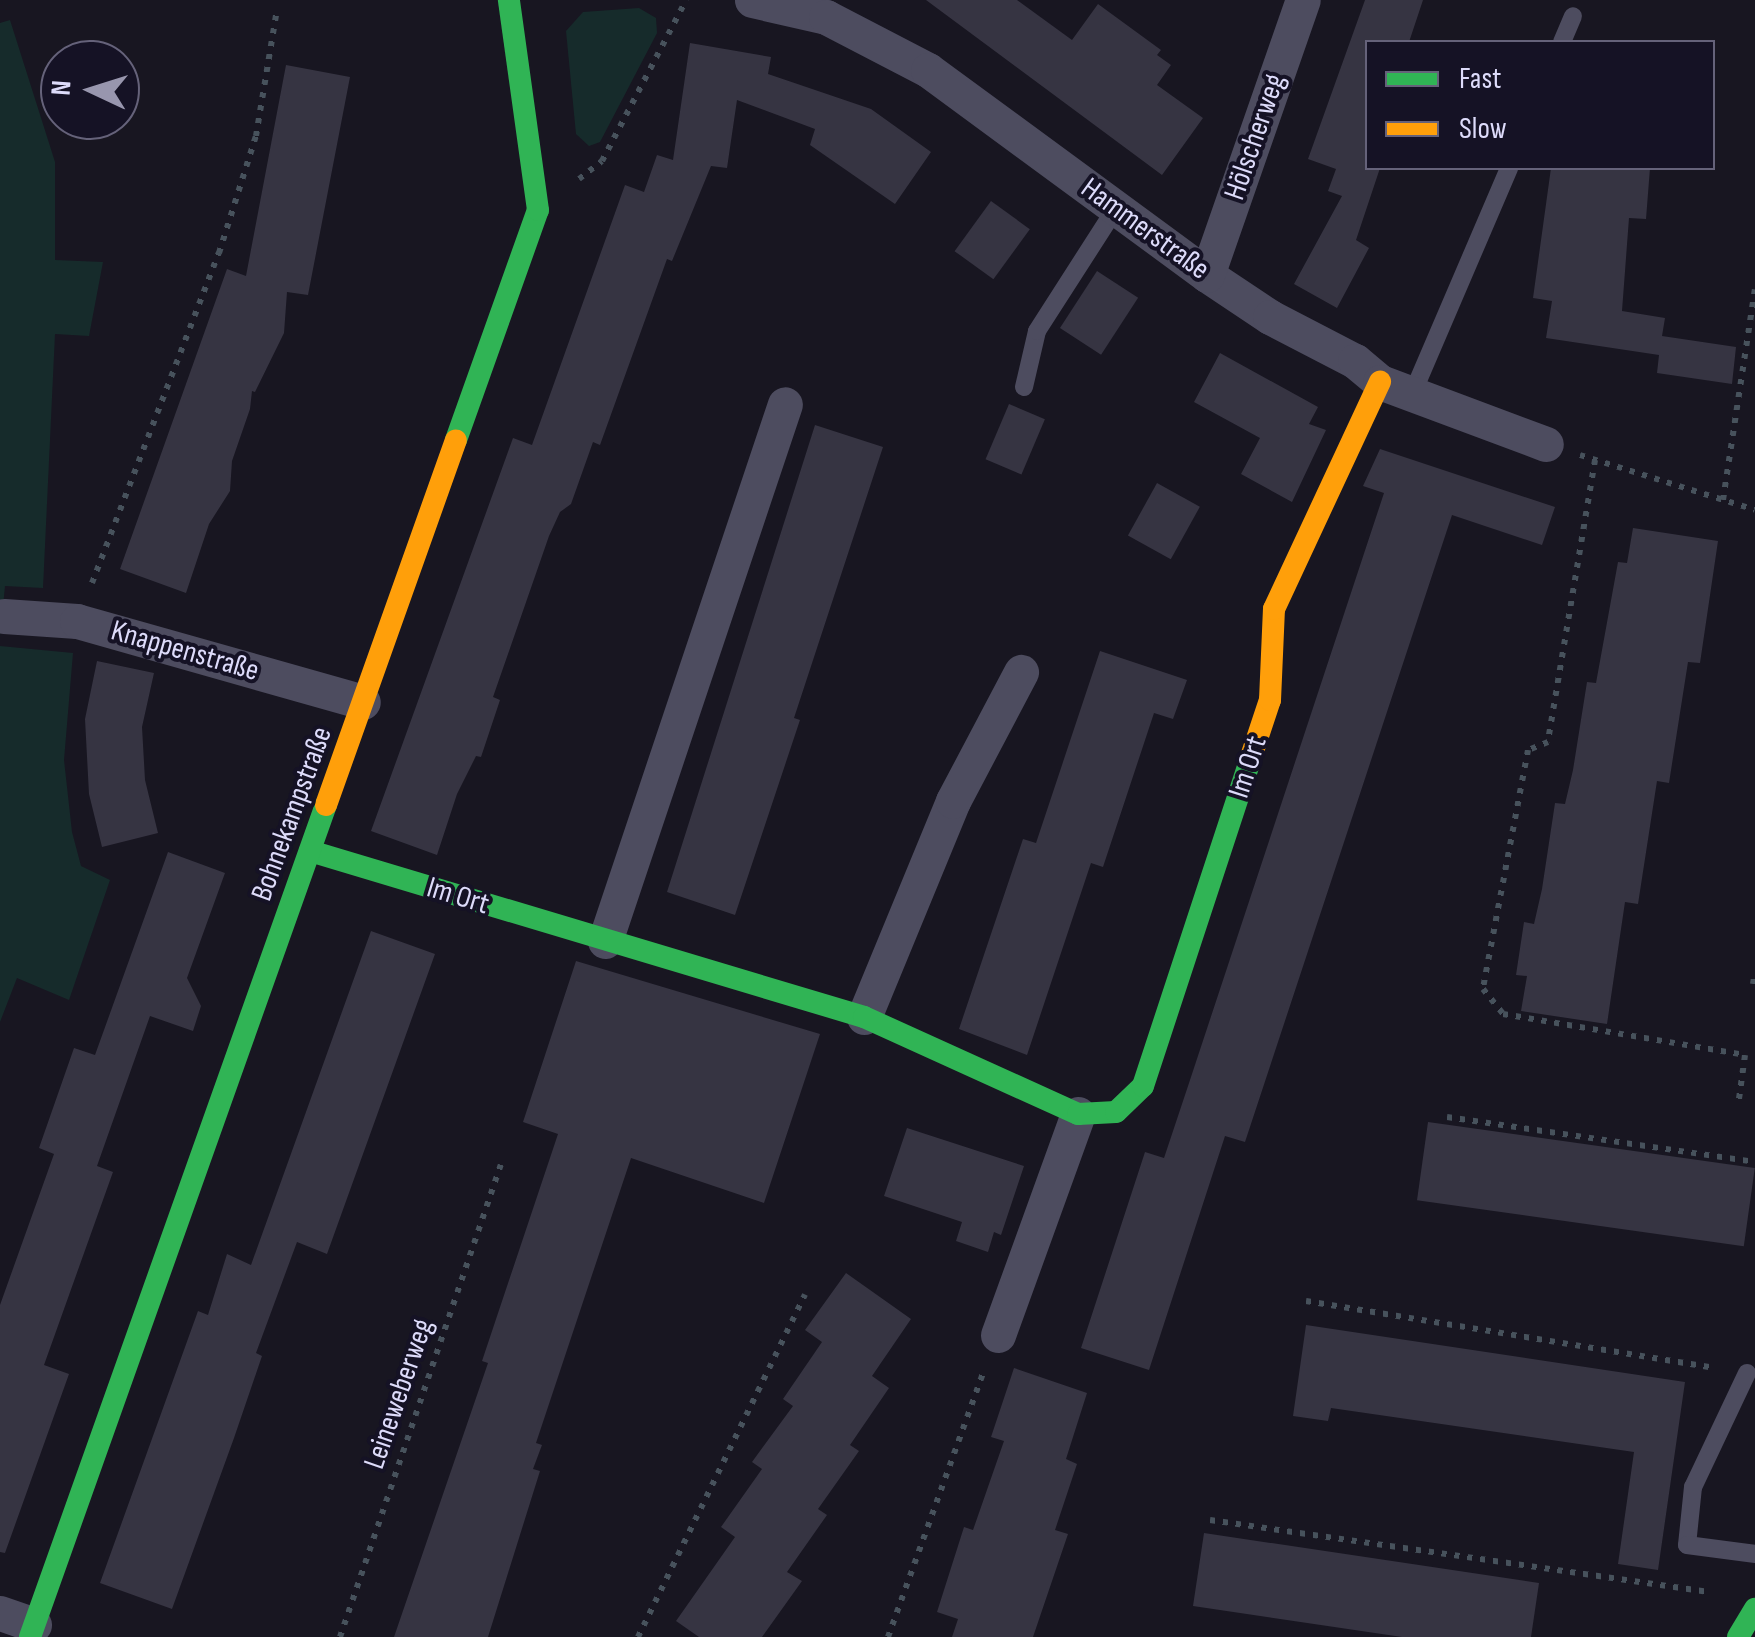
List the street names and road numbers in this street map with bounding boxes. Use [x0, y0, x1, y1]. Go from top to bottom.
street label: Hölscherweg [1217, 69, 1293, 205]
street label: Hammerstraße [1074, 170, 1216, 288]
street label: Knappenstraße [107, 613, 263, 689]
street label: Bohnekampstraße [244, 722, 340, 906]
street label: Im Ort [1221, 731, 1275, 803]
street label: Im Ort [423, 870, 493, 922]
street label: Leineweberweg [357, 1314, 441, 1474]

